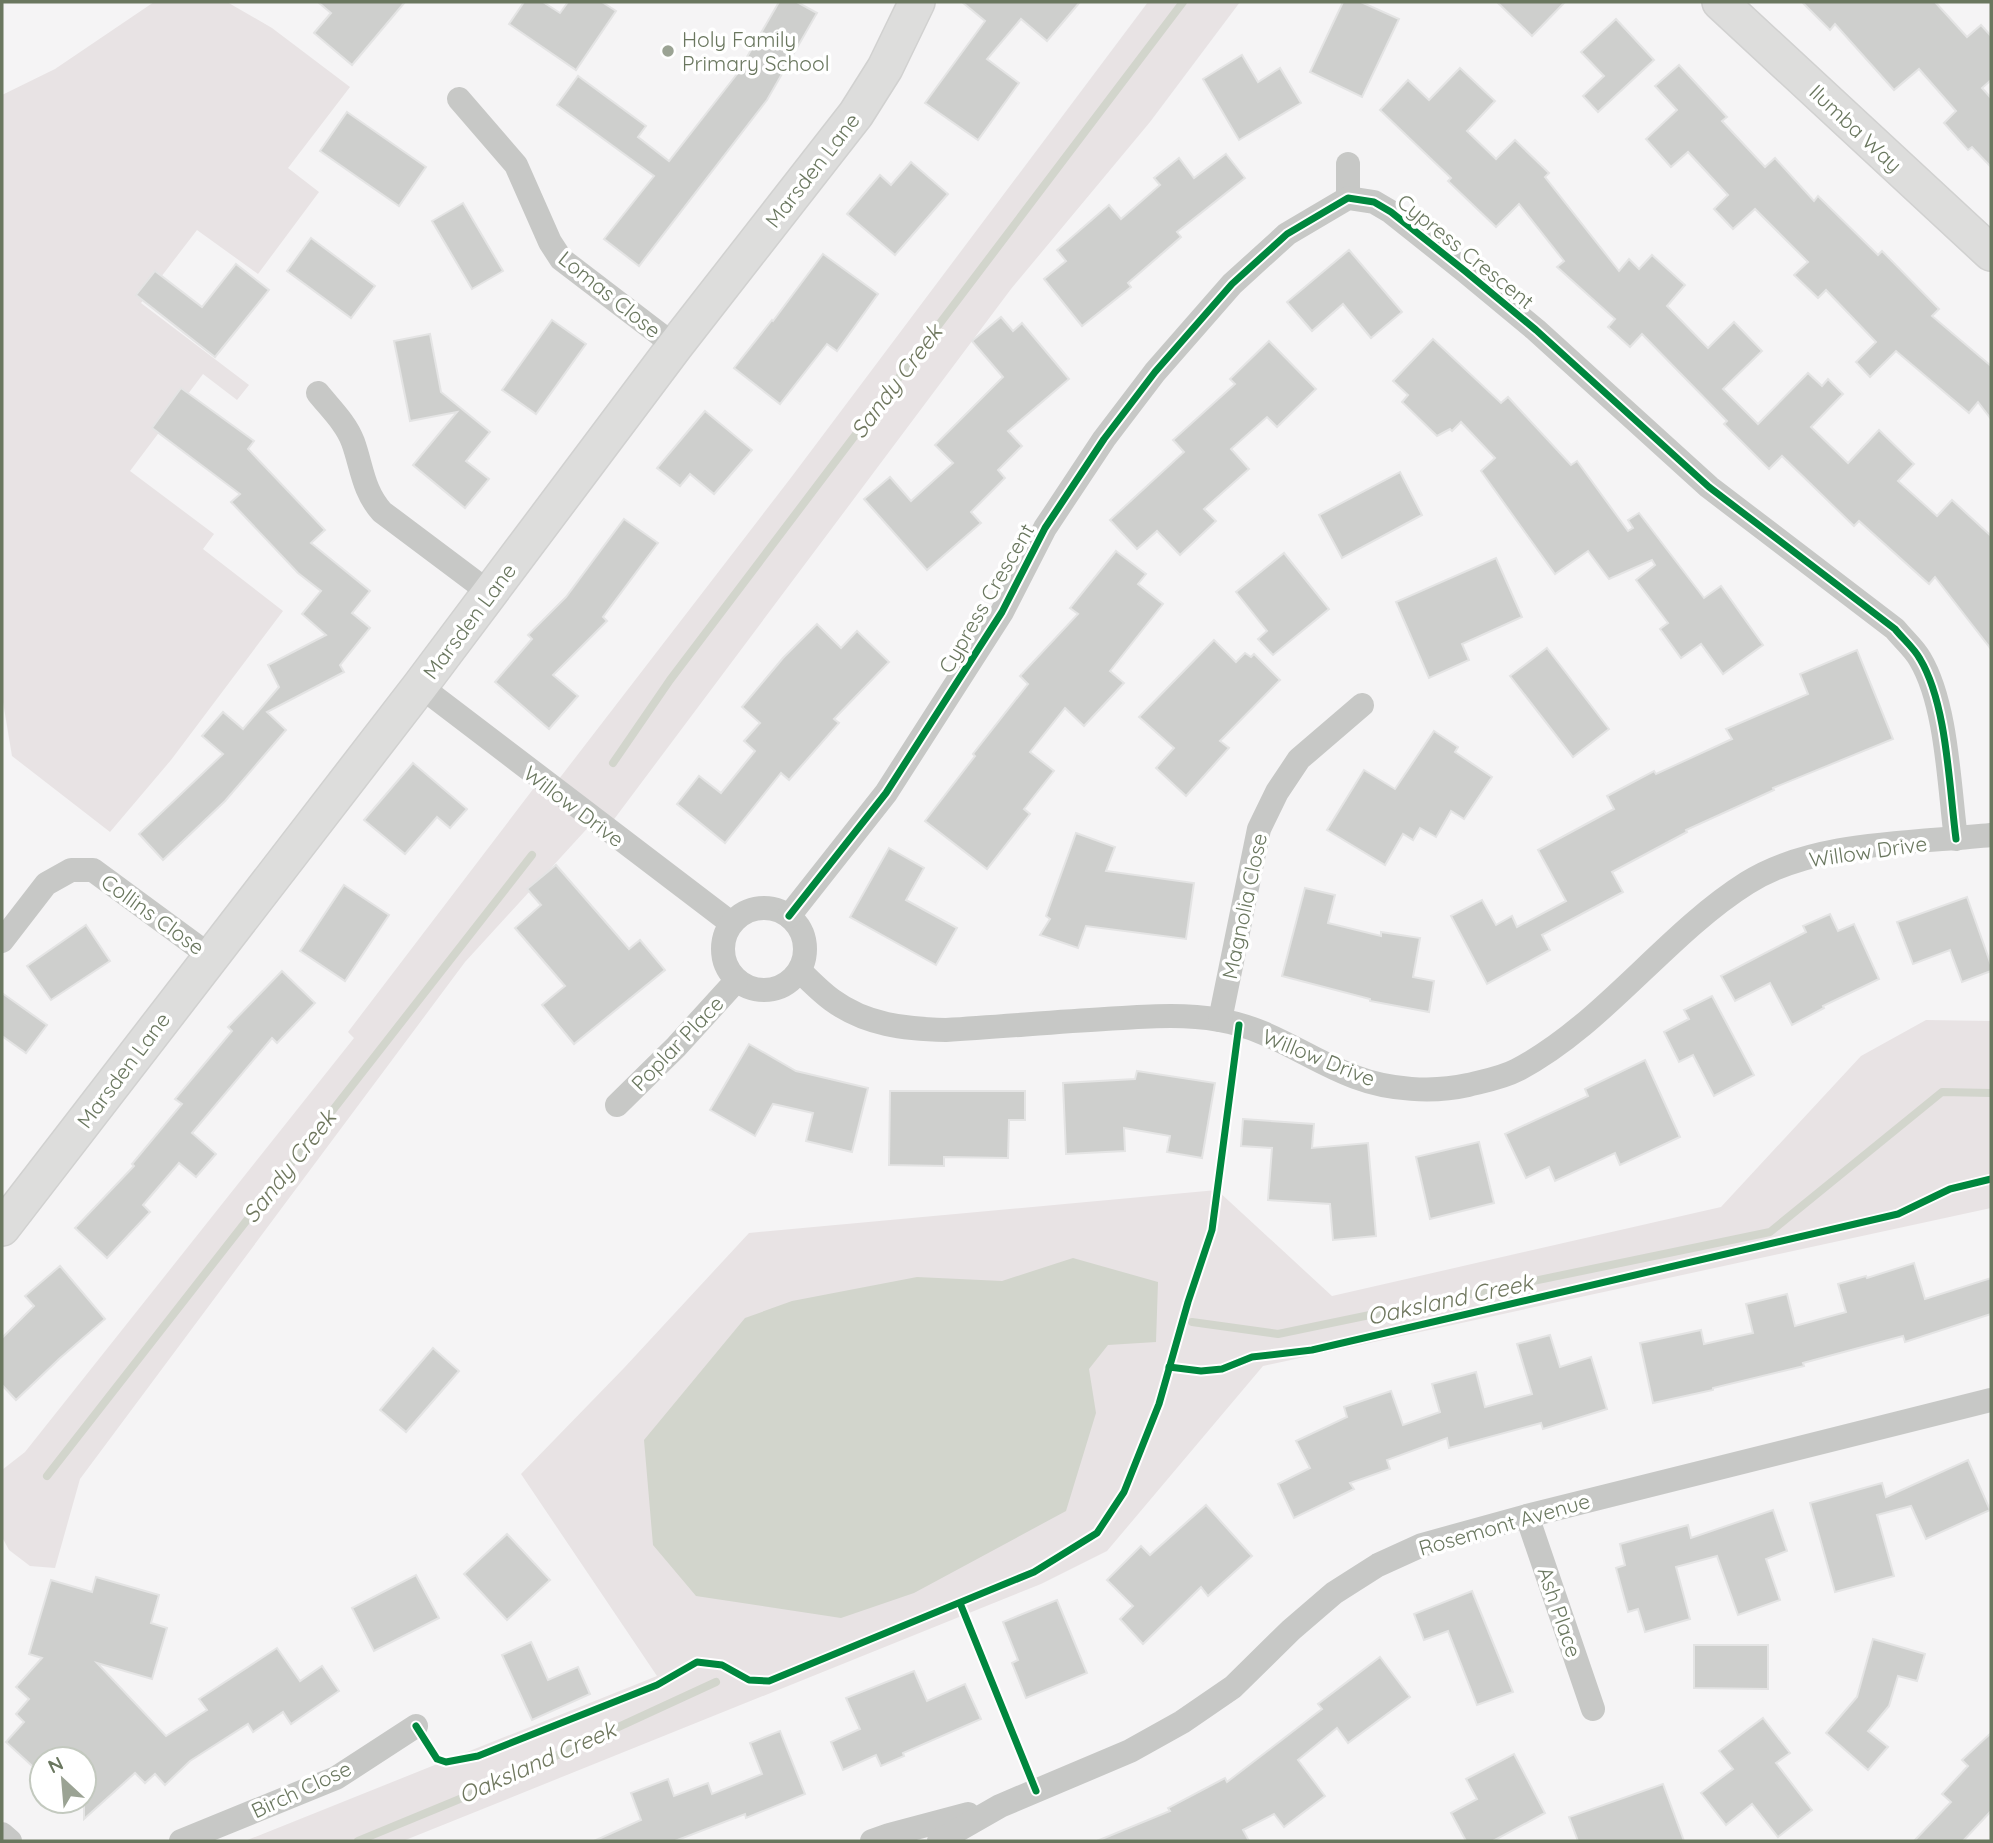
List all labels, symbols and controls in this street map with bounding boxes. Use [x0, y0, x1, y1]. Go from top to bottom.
place label: Holy Family Primary School [682, 26, 830, 76]
marker: Holy Family Primary School [660, 43, 676, 59]
street label: Ilumba Way [1804, 79, 1908, 177]
street label: Marsden Lane [759, 107, 865, 233]
street label: Cypress Crescent [1392, 188, 1540, 314]
street label: Lomas Close [554, 245, 666, 343]
water label: Sandy Creek [844, 317, 949, 444]
street label: Cypress Crescent [933, 519, 1039, 677]
street label: Marsden Lane [417, 558, 521, 684]
street label: Willow Drive [519, 760, 629, 852]
street label: Willow Drive [1807, 830, 1929, 872]
street label: Magnolia Close [1216, 831, 1272, 981]
street label: Collins Close [96, 868, 210, 960]
street label: Poplar Place [625, 990, 729, 1096]
street label: Marsden Lane [71, 1007, 175, 1133]
street label: Willow Drive [1259, 1023, 1379, 1091]
water label: Sandy Creek [236, 1103, 343, 1228]
water label: Oaksland Creek [1364, 1267, 1537, 1331]
street label: Rosemont Avenue [1415, 1487, 1593, 1561]
street label: Ash Place [1532, 1563, 1588, 1661]
water label: Oaksland Creek [454, 1714, 622, 1810]
north arrow [28, 1745, 98, 1815]
text: N [44, 1751, 67, 1779]
street label: Birch Close [247, 1755, 355, 1823]

